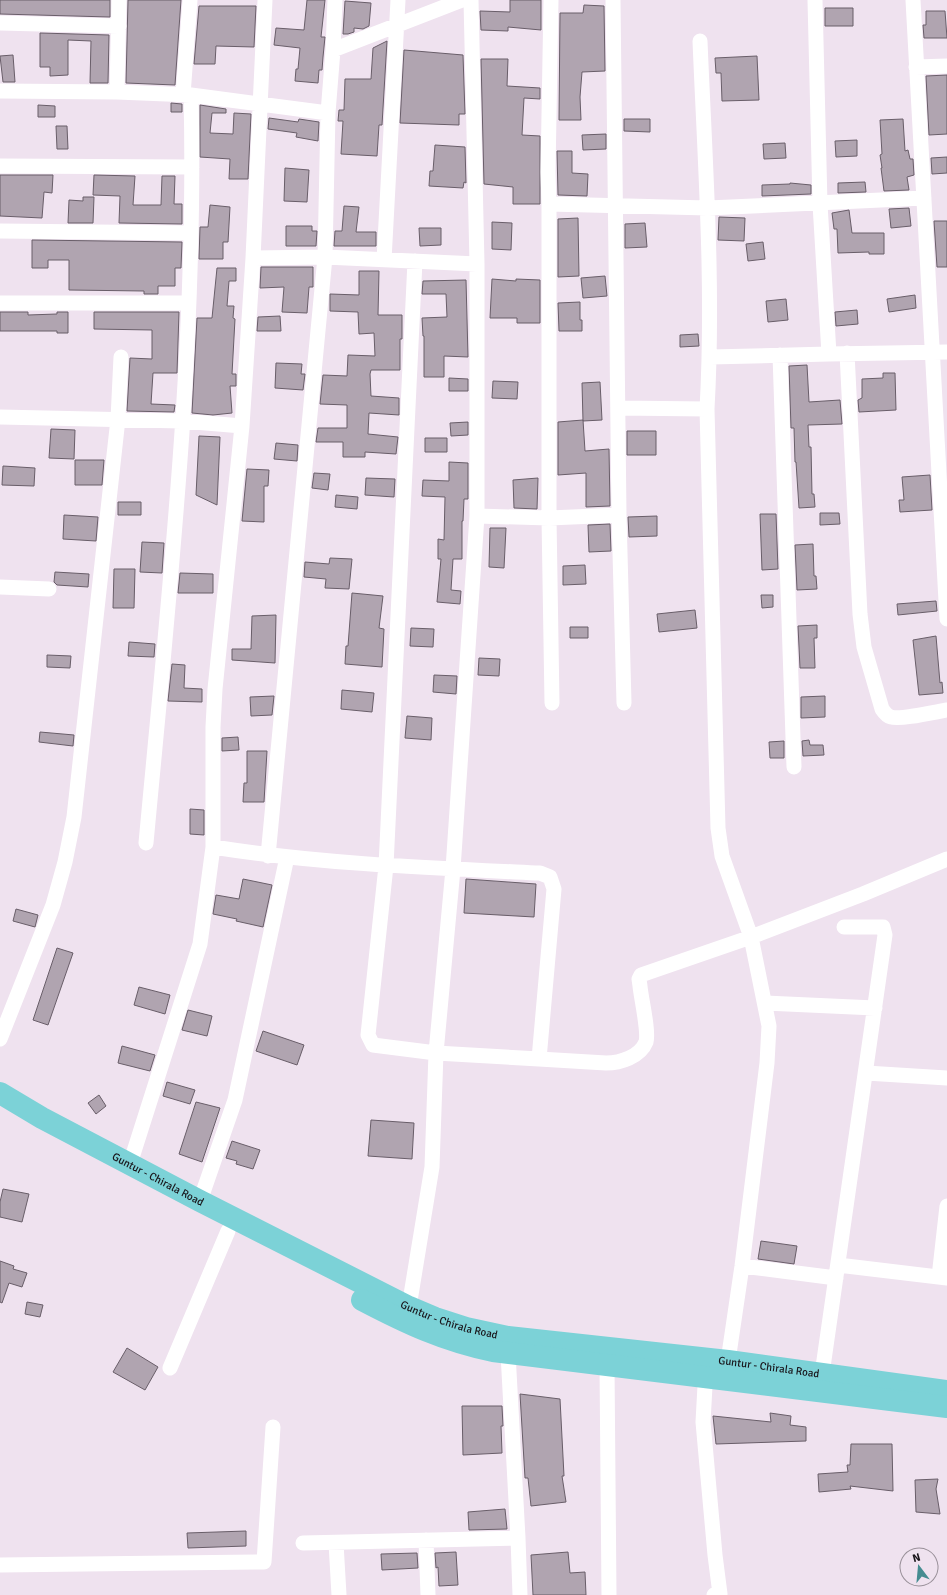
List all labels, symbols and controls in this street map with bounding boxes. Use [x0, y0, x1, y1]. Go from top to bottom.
street label: Guntur - Chirala Road [110, 1150, 206, 1208]
street label: Guntur - Chirala Road [398, 1297, 499, 1341]
street label: Guntur - Chirala Road [718, 1353, 820, 1380]
north arrow [899, 1547, 939, 1587]
text: N [911, 1551, 922, 1565]

